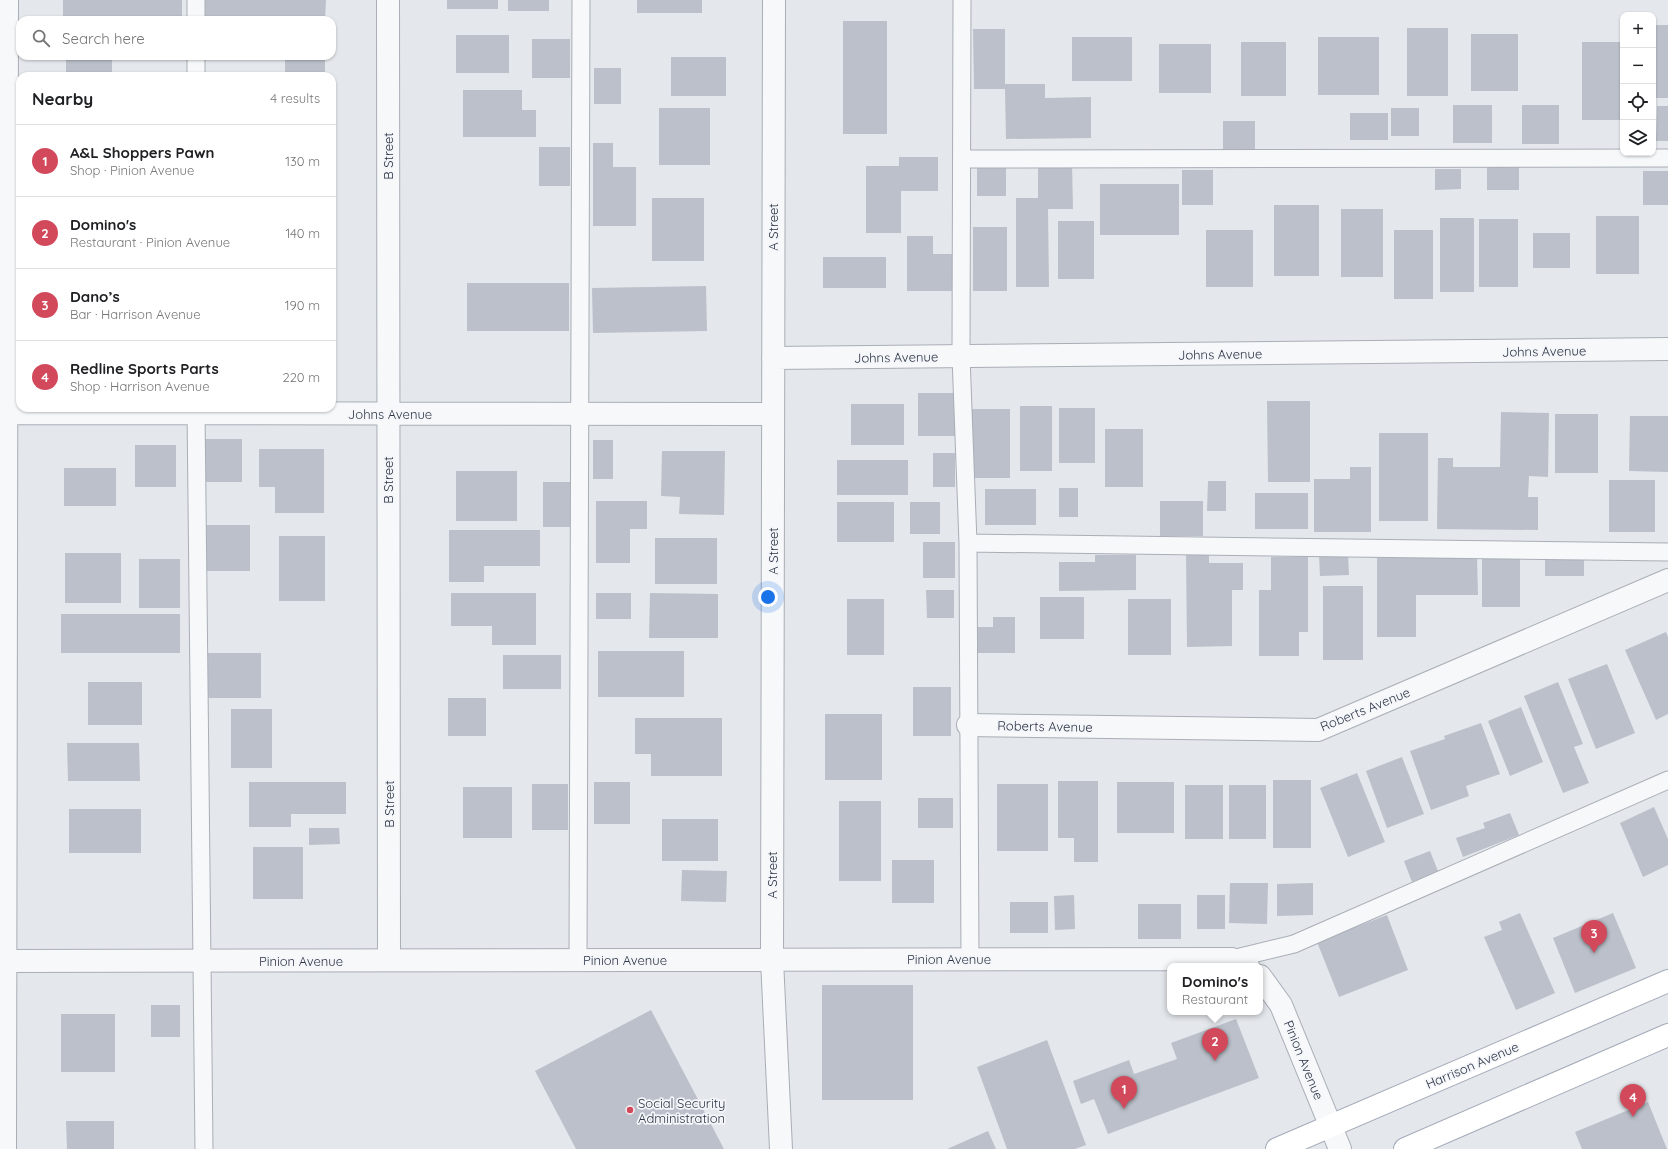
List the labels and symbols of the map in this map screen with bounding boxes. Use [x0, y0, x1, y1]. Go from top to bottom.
street label: B Street [380, 132, 396, 180]
street label: A Street [765, 203, 781, 251]
street label: Johns Avenue [1502, 342, 1586, 360]
street label: Johns Avenue [1178, 345, 1262, 363]
street label: Johns Avenue [854, 348, 938, 366]
street label: Johns Avenue [348, 406, 432, 422]
street label: B Street [380, 456, 396, 504]
street label: A Street [765, 527, 781, 575]
your location [758, 587, 778, 607]
street label: Roberts Avenue [1318, 684, 1412, 734]
street label: Roberts Avenue [997, 717, 1093, 735]
street label: B Street [381, 780, 397, 828]
street label: A Street [764, 851, 780, 899]
pin: 3 [1581, 920, 1607, 953]
street label: Pinion Avenue [907, 951, 991, 967]
street label: Pinion Avenue [583, 952, 667, 968]
street label: Pinion Avenue [259, 953, 343, 969]
street label: Pinion Avenue [1281, 1018, 1327, 1102]
pin: 2 [1202, 1028, 1228, 1061]
street label: Harrison Avenue [1423, 1038, 1521, 1092]
pin: 1 [1111, 1076, 1137, 1109]
pin: 4 [1620, 1084, 1646, 1117]
place label: Social Security Administration [638, 1095, 725, 1126]
marker: Social Security Administration [625, 1105, 635, 1115]

